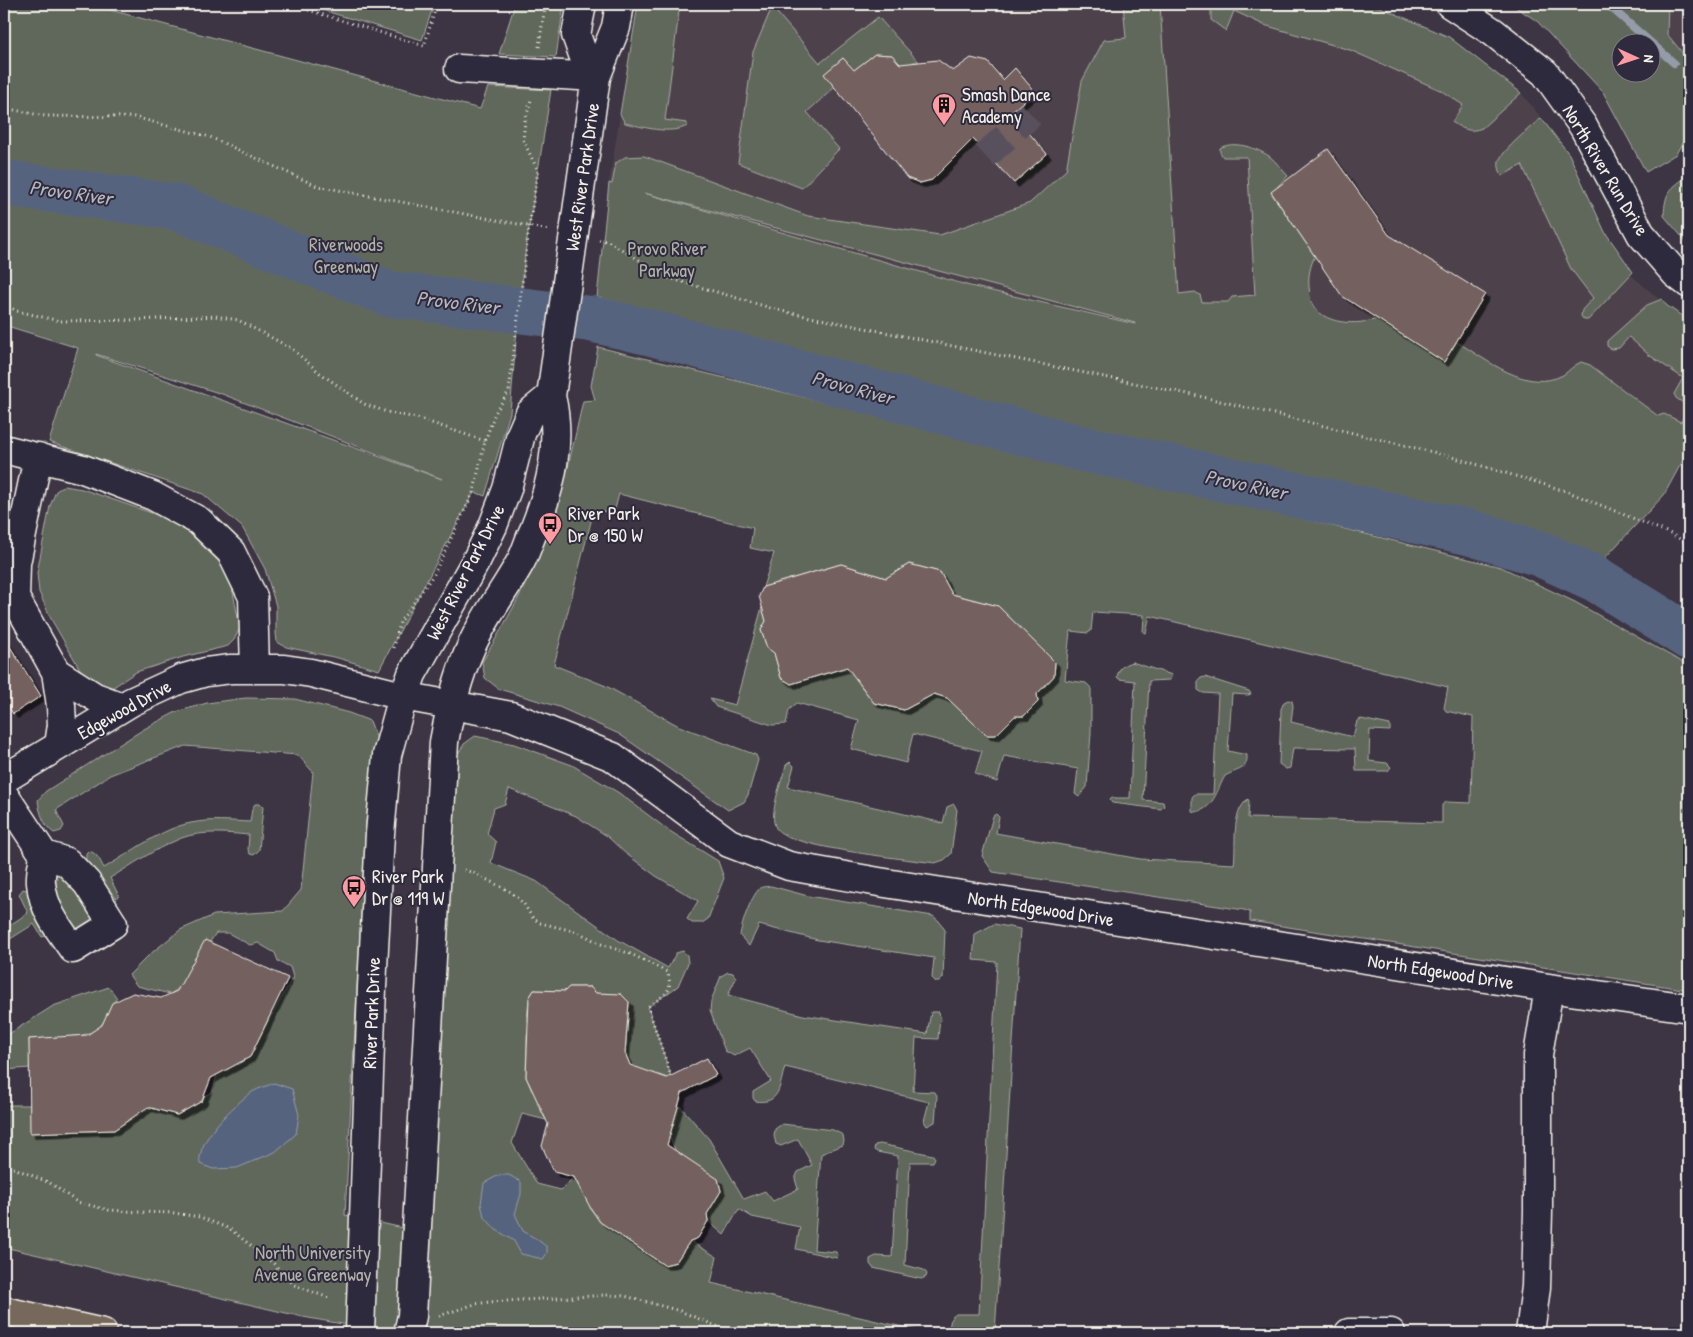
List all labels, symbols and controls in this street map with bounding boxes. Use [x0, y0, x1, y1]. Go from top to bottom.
north arrow [1610, 32, 1660, 82]
text: N [1640, 54, 1659, 63]
place label: Smash Dance Academy [962, 81, 1051, 129]
building icon: Smash Dance Academy [931, 92, 957, 126]
street label: North River Run Drive [1557, 100, 1656, 241]
street label: West River Park Drive [559, 101, 605, 253]
water label: Provo River [28, 173, 116, 211]
park label: Riverwoods Greenway [309, 231, 383, 279]
park label: Provo River Parkway [627, 235, 707, 283]
water label: Provo River [415, 284, 503, 321]
water label: Provo River [809, 363, 899, 411]
water label: Provo River [1202, 462, 1292, 506]
street label: West River Park Drive [420, 499, 511, 644]
place label: River Park Dr @ 150 W [568, 500, 643, 548]
bus stop icon: River Park Dr @ 150 W [537, 511, 563, 545]
street label: Edgewood Drive [72, 672, 176, 745]
place label: River Park Dr @ 119 W [372, 863, 445, 911]
bus stop icon: River Park Dr @ 119 W [341, 874, 367, 908]
street label: North Edgewood Drive [966, 884, 1116, 932]
street label: North Edgewood Drive [1366, 947, 1516, 995]
street label: River Park Drive [356, 956, 386, 1069]
park label: North University Avenue Greenway [255, 1239, 371, 1287]

